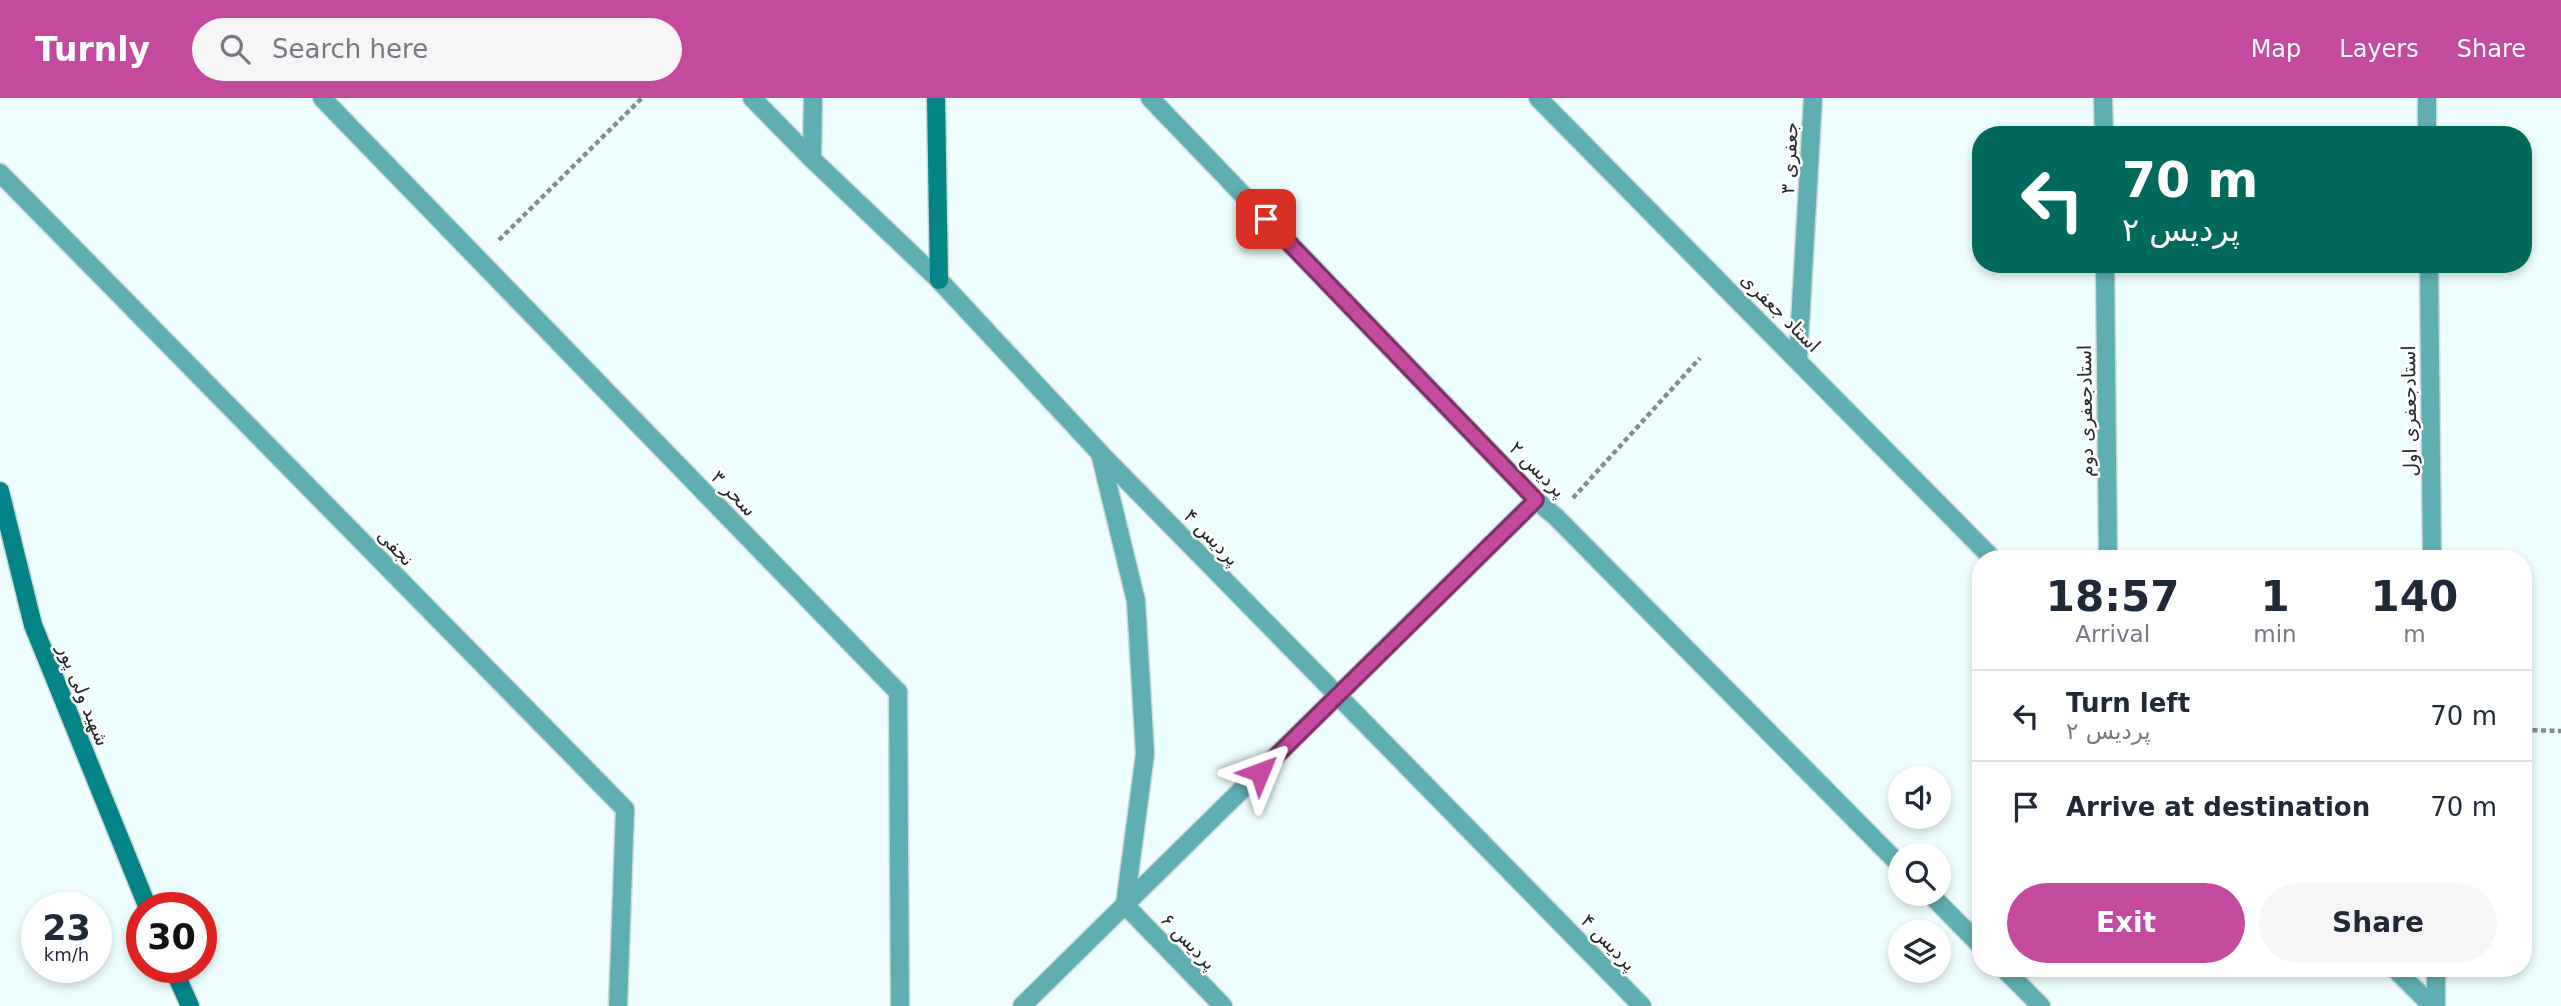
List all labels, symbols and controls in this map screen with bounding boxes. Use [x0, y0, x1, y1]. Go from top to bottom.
search box [192, 18, 682, 81]
text: Turnly [35, 30, 150, 69]
icon: search [216, 30, 254, 68]
text: Search here [272, 34, 428, 64]
text: Map [2251, 35, 2301, 63]
text: Layers [2339, 35, 2419, 63]
text: Share [2457, 35, 2526, 63]
street label: جعفری ۳ [1776, 121, 1803, 195]
text: 70 m [2122, 152, 2258, 209]
icon: left [2007, 154, 2098, 245]
pin [1236, 189, 1296, 249]
icon: arrive [1247, 200, 1285, 238]
text: پردیس ۲ [2122, 211, 2240, 249]
street label: استاد جعفری [1736, 268, 1825, 357]
street label: استادجعفری دوم [2073, 345, 2098, 477]
street label: استادجعفری اول [2397, 345, 2422, 477]
street label: پردیس ۲ [1505, 436, 1571, 502]
street label: سحر ۳ [706, 466, 761, 521]
street label: پردیس ۴ [1179, 504, 1244, 571]
street label: نجفی [373, 524, 419, 570]
text: 18:57 [2046, 572, 2180, 621]
text: 1 [2260, 572, 2290, 621]
text: 140 [2371, 572, 2458, 621]
text: Arrival [2075, 621, 2150, 647]
text: min [2253, 621, 2297, 647]
text: m [2403, 621, 2426, 647]
street label: شهید ولی پور [52, 640, 114, 749]
text: Turn left [2066, 688, 2190, 718]
icon: left [2007, 697, 2045, 735]
text: 70 m [2430, 701, 2497, 731]
text: پردیس ۲ [2066, 718, 2151, 744]
position arrow [1223, 735, 1297, 809]
map controls [1888, 766, 1951, 983]
button: sound [1888, 766, 1951, 829]
icon: arrive [2007, 788, 2045, 826]
text: Arrive at destination [2066, 792, 2370, 822]
text: 70 m [2430, 792, 2497, 822]
button: search [1888, 843, 1951, 906]
button: Exit [2007, 883, 2245, 963]
button: Share [2259, 883, 2497, 963]
speed limit sign: 30 [126, 892, 217, 983]
text: 23 [42, 908, 91, 948]
street label: پردیس ۶ [1156, 908, 1221, 975]
street label: پردیس ۴ [1576, 909, 1641, 976]
button: layers [1888, 920, 1951, 983]
text: km/h [44, 944, 89, 965]

